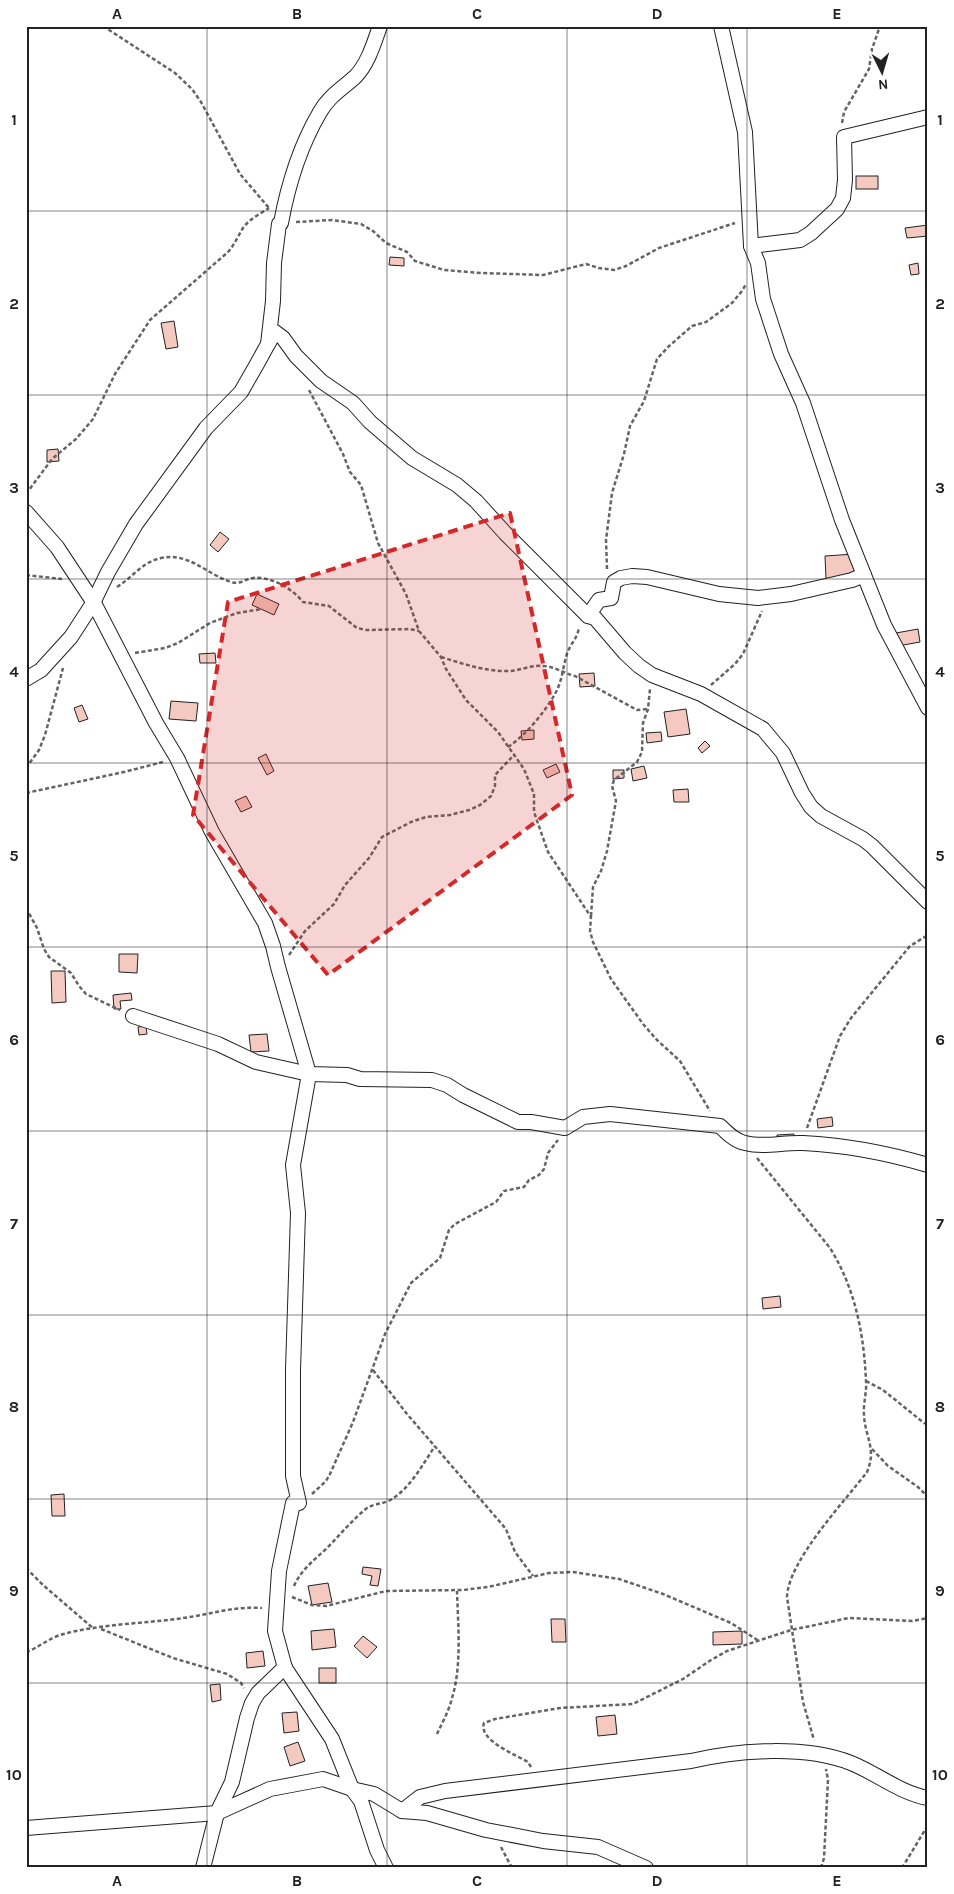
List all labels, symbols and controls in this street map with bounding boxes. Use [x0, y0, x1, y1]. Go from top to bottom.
text: A [112, 4, 122, 23]
text: B [292, 4, 302, 23]
text: C [472, 4, 482, 23]
text: D [652, 4, 663, 23]
text: E [832, 4, 842, 23]
north arrow [856, 48, 906, 98]
text: N [877, 76, 889, 93]
text: 1 [11, 110, 17, 129]
text: 1 [937, 110, 943, 129]
text: 2 [9, 294, 19, 313]
text: 2 [935, 294, 945, 313]
text: 3 [9, 478, 19, 497]
text: 3 [935, 478, 945, 497]
text: 4 [9, 662, 19, 681]
text: 4 [935, 662, 945, 681]
text: 5 [9, 846, 19, 865]
text: 5 [935, 846, 945, 865]
text: 6 [9, 1030, 19, 1049]
text: 6 [935, 1030, 945, 1049]
text: 7 [10, 1214, 18, 1233]
text: 7 [936, 1214, 944, 1233]
text: 8 [9, 1397, 19, 1416]
text: 8 [935, 1397, 945, 1416]
text: 9 [9, 1581, 19, 1600]
text: 9 [935, 1581, 945, 1600]
text: 10 [6, 1765, 22, 1784]
text: 10 [932, 1765, 948, 1784]
text: A [112, 1871, 122, 1890]
text: B [292, 1871, 302, 1890]
text: C [472, 1871, 482, 1890]
text: D [652, 1871, 663, 1890]
text: E [832, 1871, 842, 1890]

